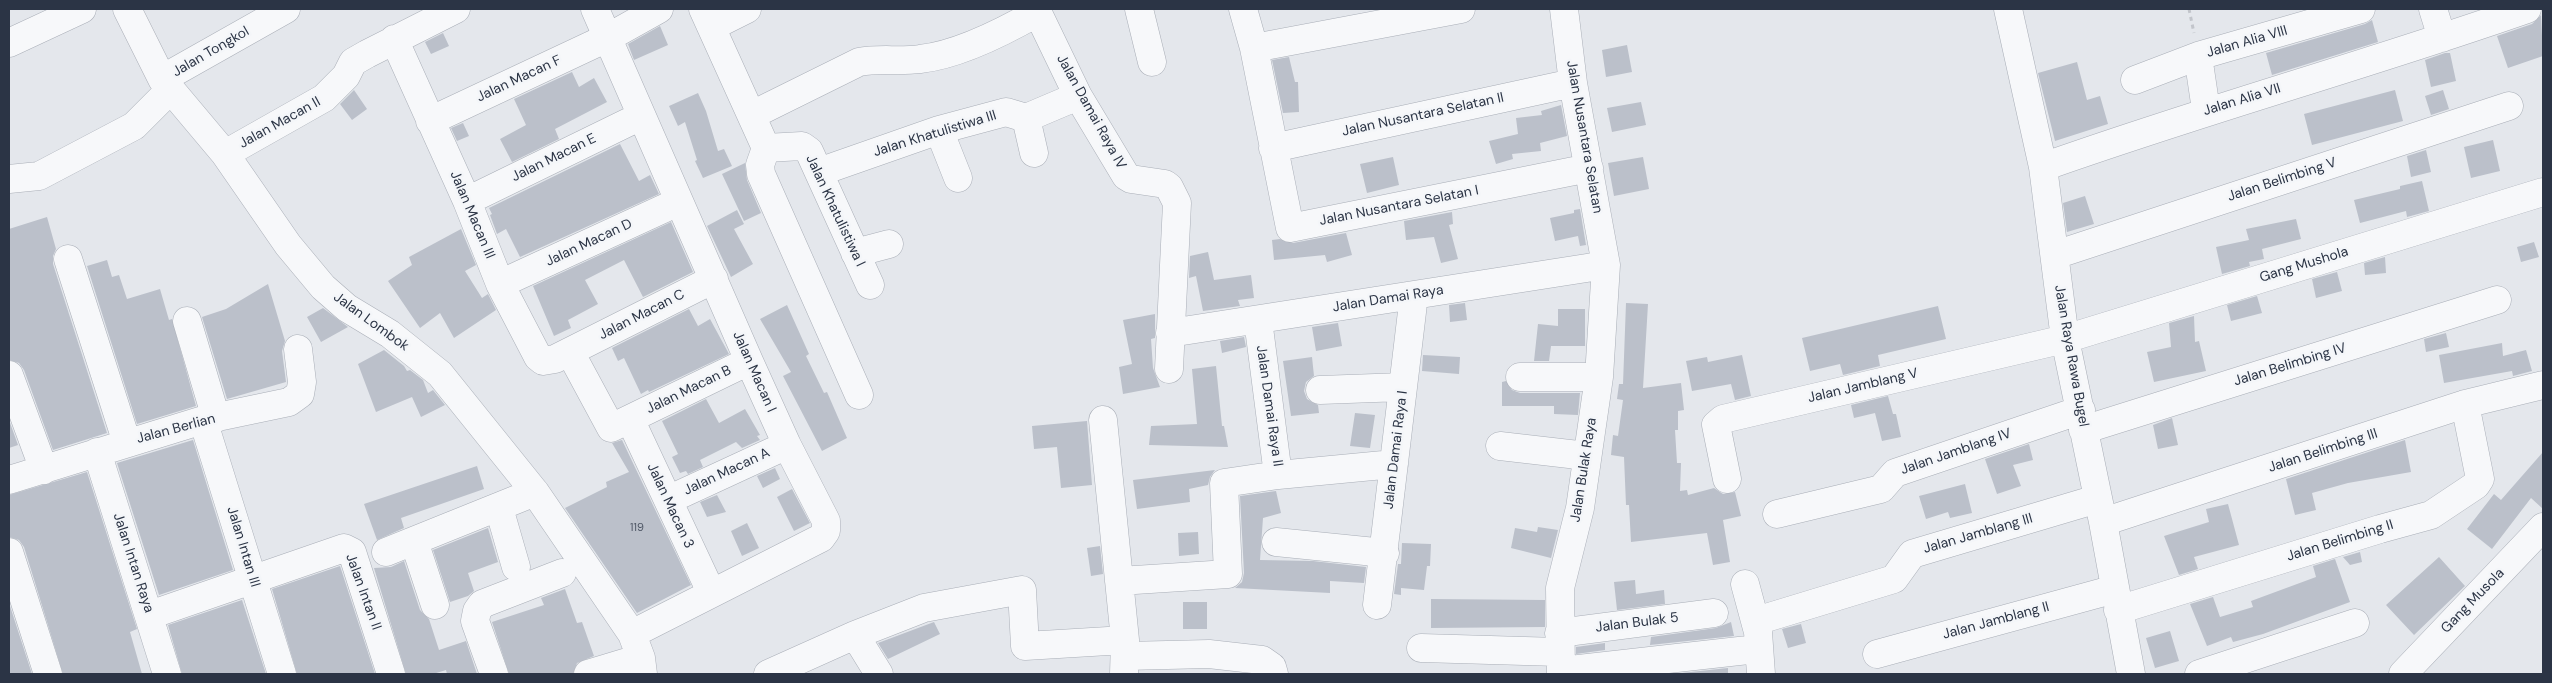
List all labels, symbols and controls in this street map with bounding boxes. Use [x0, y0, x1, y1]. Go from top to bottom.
street label: Jalan Alia VIII [2205, 22, 2289, 62]
street label: Jalan Tongkol [170, 23, 252, 81]
street label: Jalan Macan F [474, 52, 564, 106]
street label: Jalan Damai Raya IV [1053, 52, 1129, 172]
street label: Jalan Nusantara Selatan [1562, 59, 1606, 215]
street label: Jalan Alia VII [2201, 80, 2283, 120]
street label: Jalan Nusantara Selatan II [1340, 90, 1506, 140]
street label: Jalan Macan II [236, 94, 324, 152]
street label: Jalan Khatulistiwa III [871, 107, 999, 161]
street label: Jalan Macan E [509, 130, 599, 186]
street label: Jalan Khatulistiwa I [802, 152, 868, 270]
street label: Jalan Belimbing V [2225, 154, 2339, 206]
street label: Jalan Macan III [446, 169, 498, 261]
street label: Jalan Nusantara Selatan I [1318, 182, 1480, 230]
street label: Jalan Macan D [543, 216, 635, 270]
street label: Gang Mushola [2258, 244, 2350, 286]
street label: Jalan Damai Raya [1331, 282, 1445, 316]
street label: Jalan Raya Rawa Bugel [2050, 284, 2092, 428]
street label: Jalan Macan C [596, 286, 688, 344]
street label: Jalan Lombok [330, 289, 412, 355]
street label: Jalan Macan I [729, 329, 779, 415]
street label: Jalan Belimbing IV [2232, 340, 2348, 390]
street label: Jalan Damai Raya II [1252, 344, 1286, 468]
street label: Jalan Macan B [644, 362, 734, 418]
street label: Jalan Jamblang V [1806, 365, 1920, 407]
street label: Jalan Damai Raya I [1380, 390, 1412, 510]
street label: Jalan Berlian [135, 410, 217, 448]
street label: Jalan Bulak Raya [1567, 417, 1601, 523]
street label: Jalan Jamblang IV [1898, 425, 2014, 479]
street label: Jalan Belimbing III [2266, 425, 2380, 477]
street label: Jalan Macan A [681, 445, 773, 499]
street label: Jalan Macan 3 [643, 461, 697, 551]
street label: Jalan Intan III [223, 505, 263, 589]
street label: Jalan Jamblang III [1921, 510, 2035, 558]
street label: Jalan Intan Raya [109, 511, 157, 615]
street label: Jalan Belimbing II [2285, 517, 2395, 565]
house number: 119 [630, 521, 644, 535]
street label: Jalan Intan II [341, 552, 385, 632]
street label: Gang Musola [2438, 565, 2508, 637]
street label: Jalan Jamblang II [1941, 599, 2051, 643]
street label: Jalan Bulak 5 [1594, 610, 1680, 636]

